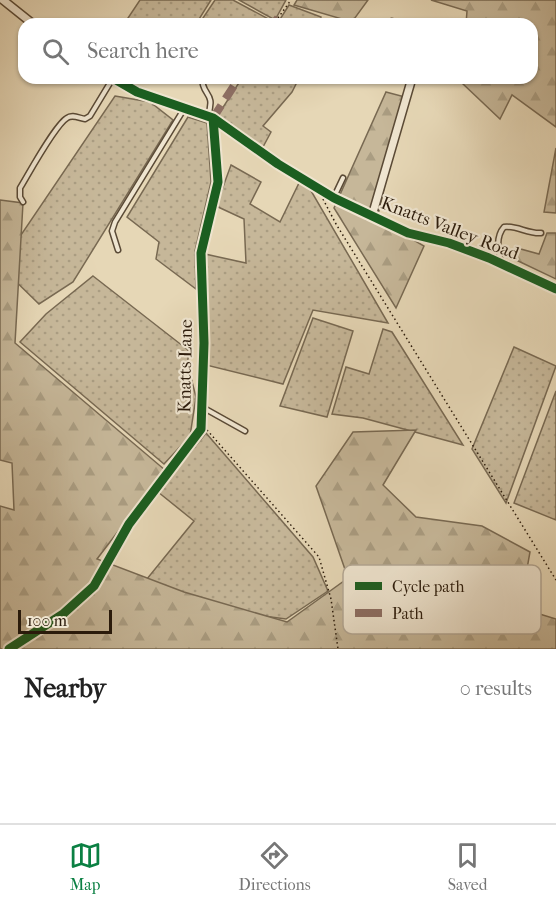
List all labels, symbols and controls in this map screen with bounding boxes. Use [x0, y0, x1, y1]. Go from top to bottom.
search box [18, 18, 538, 84]
icon: search [39, 35, 72, 68]
text: Search here [87, 38, 199, 64]
street label: Knatts Valley Road [378, 192, 522, 265]
street label: Knatts Lane [174, 319, 197, 413]
legend [343, 565, 541, 634]
text: Cycle path [392, 577, 464, 596]
text: Path [392, 604, 424, 623]
scale bar [18, 607, 112, 634]
text: 100 m [27, 611, 67, 630]
text: Nearby [24, 673, 106, 704]
text: 0 results [460, 677, 532, 700]
tab: Map [69, 839, 102, 894]
tab: Directions [239, 839, 311, 894]
tab: Saved [448, 839, 487, 894]

